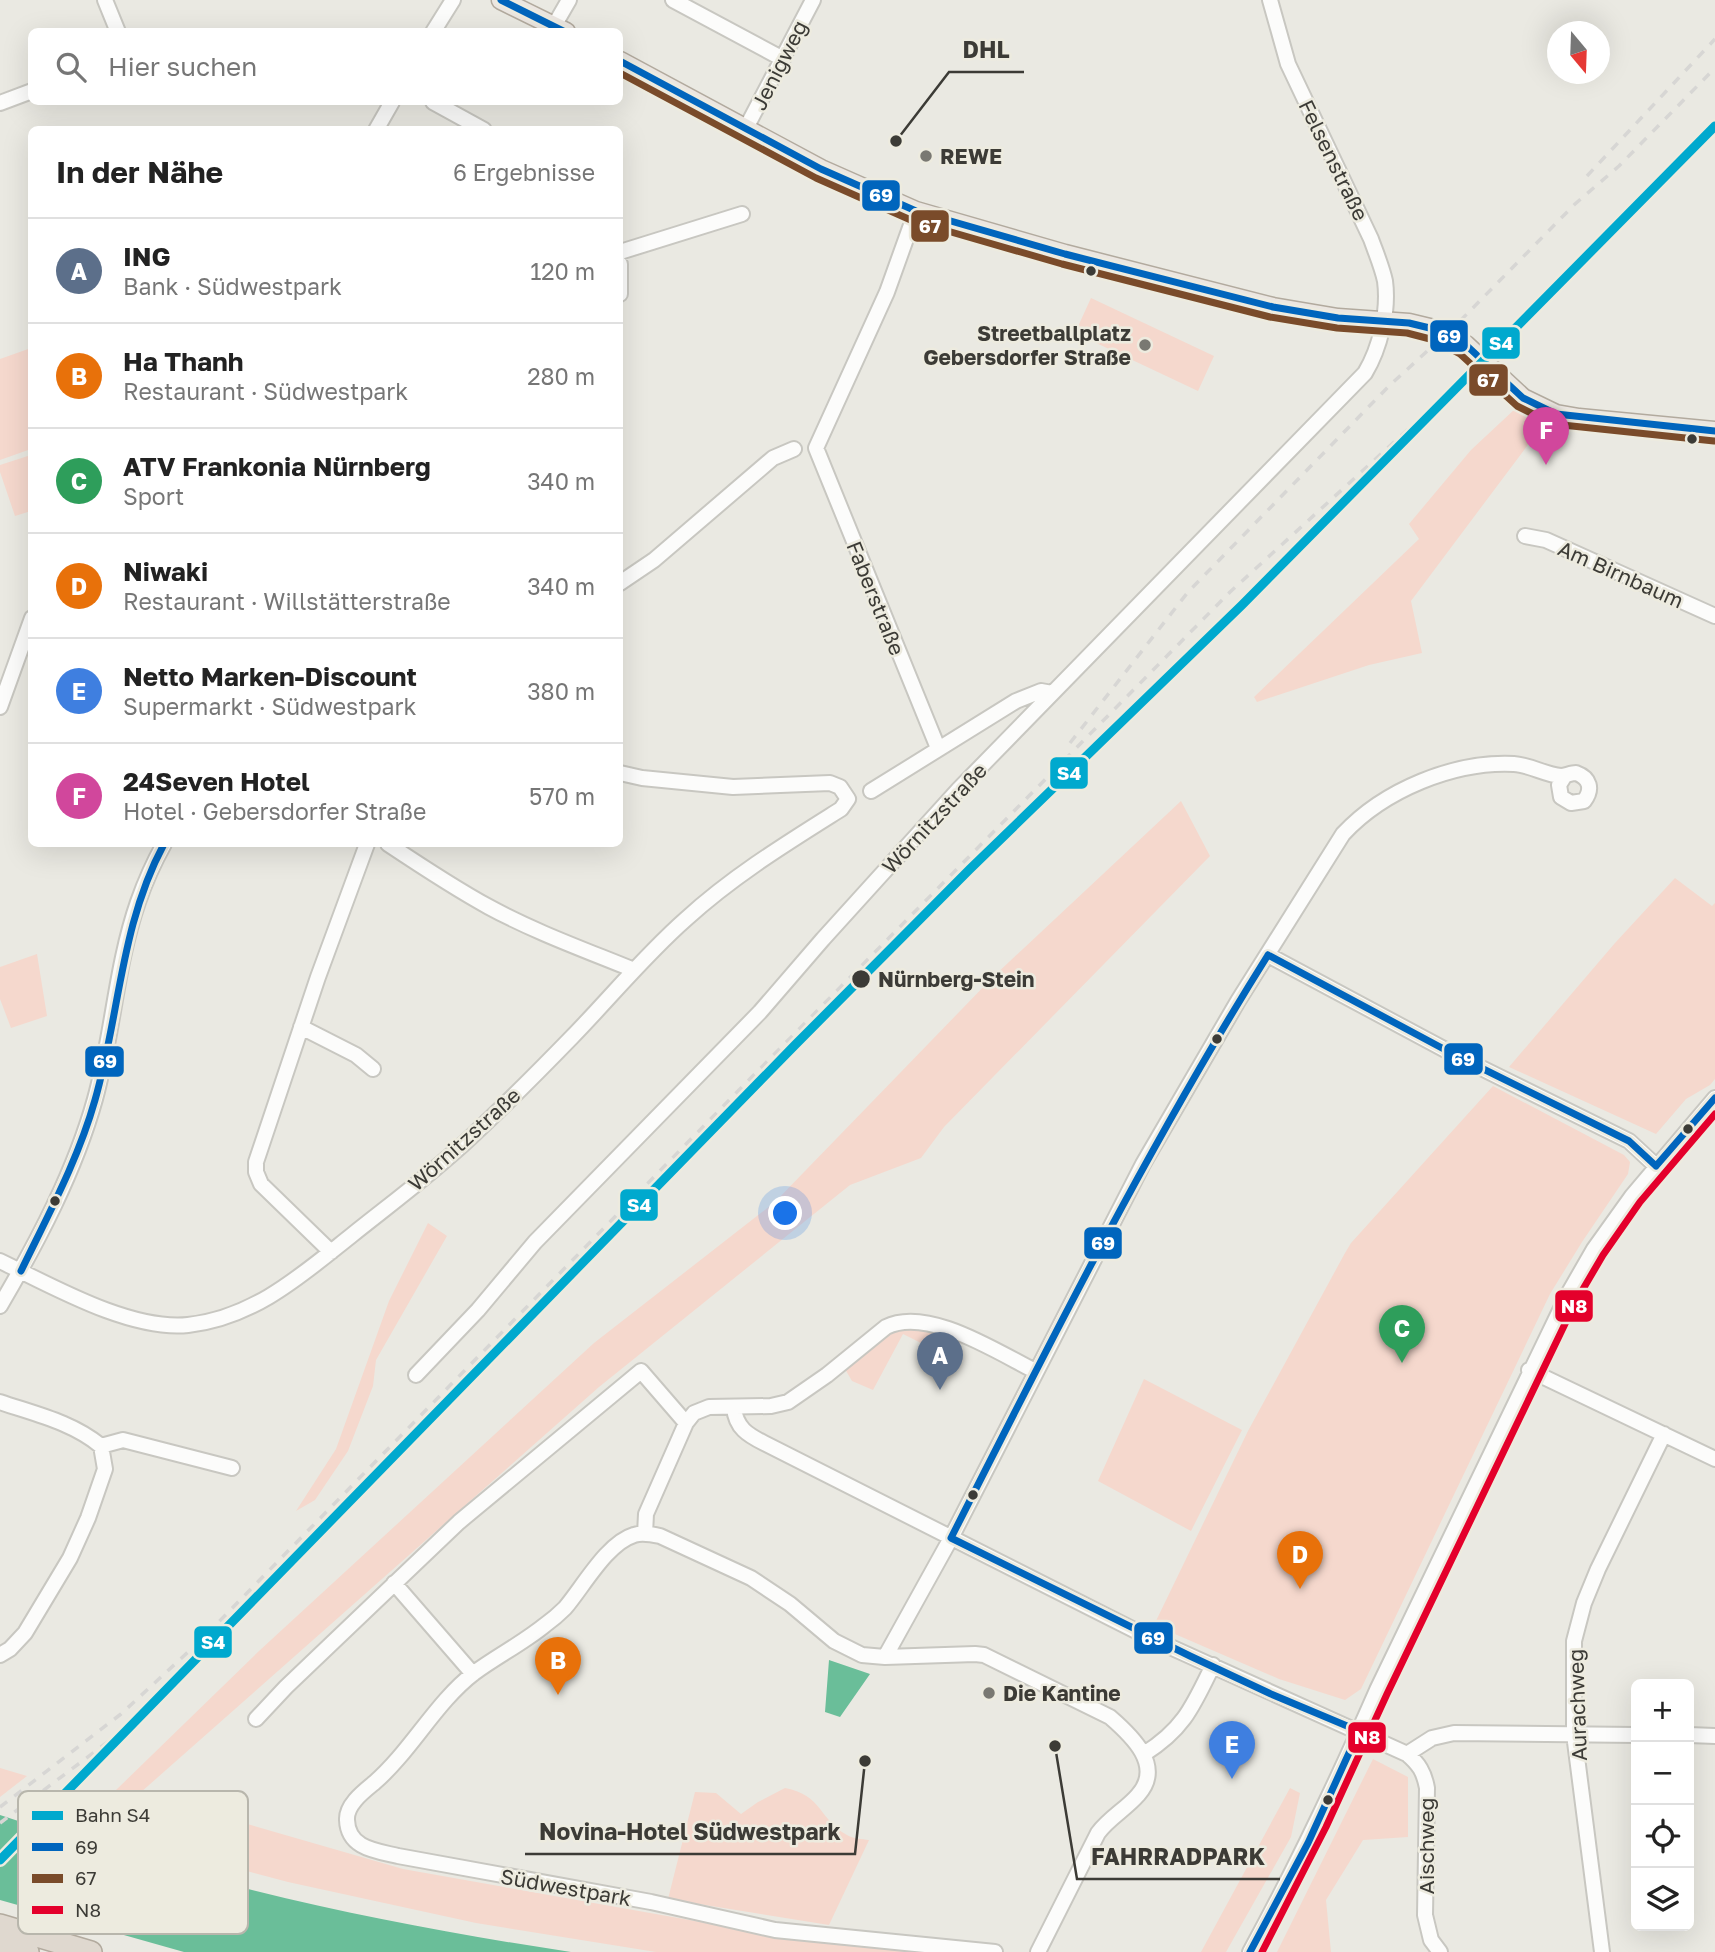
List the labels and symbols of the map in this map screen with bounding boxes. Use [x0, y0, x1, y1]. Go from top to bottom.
street label: Jenigweg [745, 16, 813, 114]
north arrow [1547, 21, 1610, 84]
callout: DHL [949, 28, 1024, 72]
text: DHL [962, 35, 1010, 63]
street label: Felsenstraße [1294, 95, 1374, 225]
place label: REWE [940, 143, 1002, 169]
marker: REWE [918, 148, 934, 164]
line badge: 69 [861, 179, 901, 212]
text: 69 [869, 183, 893, 206]
line badge: 67 [910, 209, 950, 243]
text: 67 [919, 214, 941, 237]
unlabelled marker [1084, 264, 1098, 278]
line badge: 69 [1429, 319, 1469, 353]
place label: Streetballplatz Gebersdorfer Straße [923, 320, 1131, 370]
text: 69 [1437, 324, 1461, 347]
line badge: S4 [1481, 326, 1521, 360]
text: S4 [1489, 331, 1513, 354]
marker: Streetballplatz Gebersdorfer Straße [1137, 337, 1153, 353]
line badge: 67 [1468, 363, 1509, 397]
text: 67 [1477, 368, 1499, 391]
pin: F [1523, 407, 1569, 465]
unlabelled marker [1685, 432, 1699, 446]
street label: Am Birnbaum [1554, 535, 1688, 613]
street label: Faberstraße [841, 537, 911, 659]
line badge: S4 [1049, 756, 1089, 790]
street label: Wörnitzstraße [876, 757, 992, 879]
text: S4 [1057, 761, 1081, 784]
place label: Nürnberg-Stein [878, 966, 1035, 992]
marker: Nürnberg-Stein [850, 968, 872, 990]
unlabelled marker [1210, 1032, 1224, 1046]
line badge: 69 [1443, 1042, 1484, 1076]
line badge: 69 [84, 1045, 125, 1078]
text: 69 [1451, 1047, 1475, 1070]
text: 69 [93, 1049, 117, 1072]
street label: Wörnitzstraße [403, 1082, 525, 1196]
unlabelled marker [1681, 1122, 1695, 1136]
line badge: S4 [619, 1188, 659, 1222]
text: S4 [627, 1193, 651, 1216]
unlabelled marker [48, 1194, 62, 1208]
your location [768, 1196, 802, 1230]
line badge: 69 [1083, 1226, 1123, 1260]
text: 69 [1091, 1231, 1115, 1254]
line badge: N8 [1554, 1289, 1594, 1323]
text: N8 [1561, 1294, 1587, 1317]
pin: C [1379, 1305, 1425, 1363]
pin: A [917, 1332, 963, 1390]
unlabelled marker [966, 1488, 980, 1502]
pin: D [1277, 1531, 1323, 1589]
line badge: 69 [1133, 1621, 1174, 1655]
line badge: S4 [193, 1625, 233, 1659]
text: 69 [1141, 1626, 1165, 1649]
text: S4 [201, 1630, 225, 1653]
pin: B [535, 1637, 581, 1695]
street label: Aurachweg [1562, 1648, 1592, 1762]
place label: Die Kantine [1003, 1680, 1121, 1706]
marker: Die Kantine [981, 1685, 997, 1701]
pin: E [1209, 1721, 1255, 1779]
line badge: N8 [1347, 1721, 1387, 1754]
text: N8 [1354, 1725, 1380, 1748]
legend [18, 1791, 248, 1934]
unlabelled marker [1321, 1793, 1335, 1807]
street label: Aischweg [1413, 1798, 1439, 1894]
text: Bahn S4 [75, 1803, 150, 1826]
callout: Novina-Hotel Südwestpark [525, 1810, 855, 1854]
text: Novina-Hotel Südwestpark [539, 1817, 842, 1845]
text: 69 [75, 1835, 98, 1858]
callout: FAHRRADPARK [1077, 1835, 1280, 1879]
text: FAHRRADPARK [1091, 1842, 1265, 1870]
street label: Südwestpark [499, 1863, 634, 1911]
text: 67 [75, 1866, 97, 1889]
text: N8 [75, 1898, 101, 1921]

